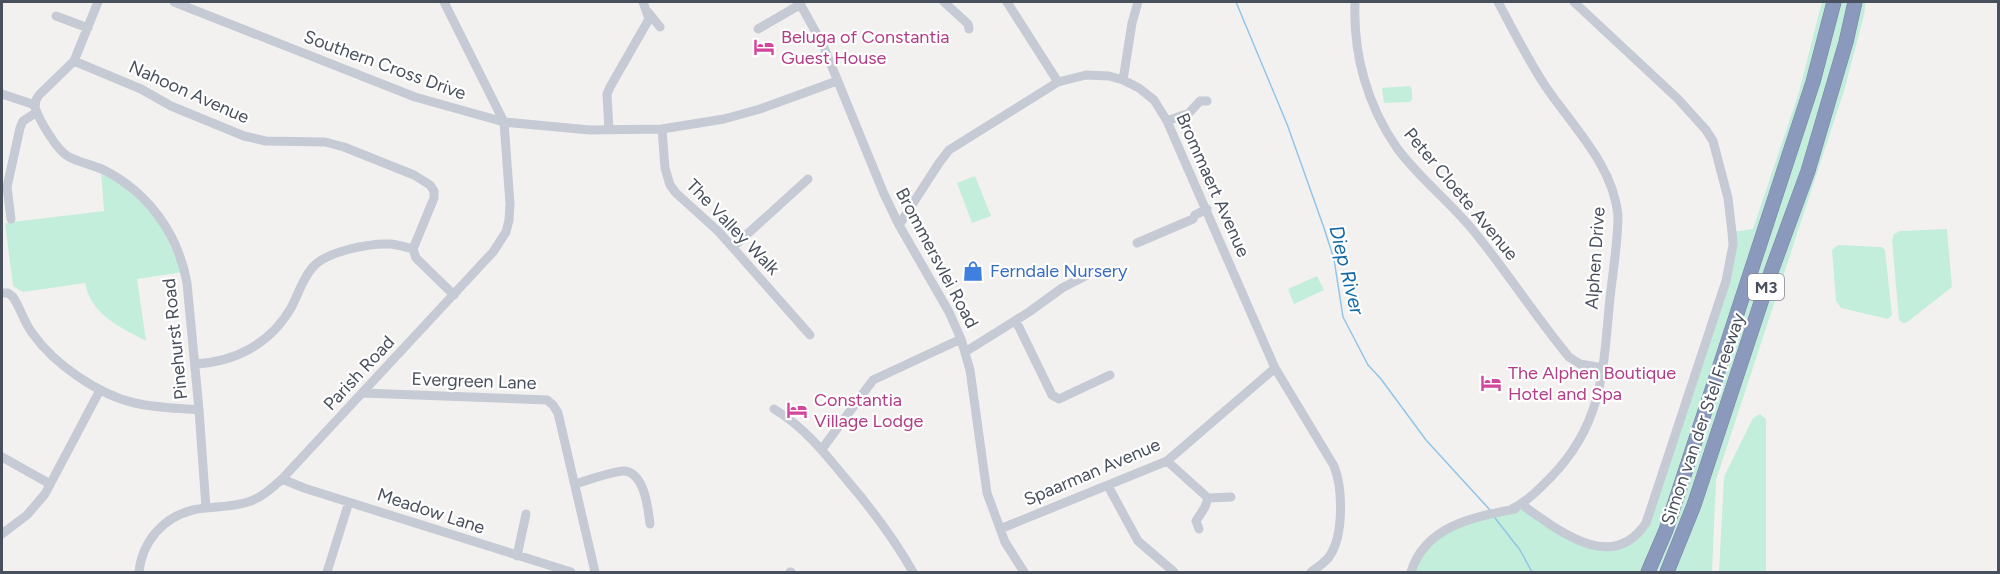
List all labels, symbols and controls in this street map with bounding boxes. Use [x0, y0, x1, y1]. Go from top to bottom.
street label: Southern Cross Drive [301, 25, 469, 105]
place label: Beluga of Constantia Guest House [781, 26, 950, 69]
hotel icon: Beluga of Constantia Guest House [752, 35, 776, 59]
street label: Nahoon Avenue [125, 56, 253, 128]
street label: Brommaert Avenue [1171, 110, 1255, 261]
street label: Peter Cloete Avenue [1399, 123, 1523, 265]
street label: The Valley Walk [682, 174, 785, 280]
street label: Brommersvlei Road [891, 184, 983, 332]
street label: Alphen Drive [1580, 206, 1610, 310]
water label: Diep River [1324, 223, 1370, 318]
shop icon: Ferndale Nursery [961, 259, 985, 283]
place label: Ferndale Nursery [990, 260, 1128, 282]
road number: M3 [1748, 274, 1784, 300]
street label: Pinehurst Road [158, 277, 192, 401]
street label: Simon van der Stel Freeway [1656, 310, 1750, 528]
street label: Parish Road [319, 331, 399, 415]
place label: The Alphen Boutique Hotel and Spa [1508, 362, 1676, 405]
street label: Evergreen Lane [411, 368, 537, 394]
hotel icon: The Alphen Boutique Hotel and Spa [1479, 371, 1503, 395]
place label: Constantia Village Lodge [814, 389, 924, 432]
hotel icon: Constantia Village Lodge [785, 398, 809, 422]
street label: Spaarman Avenue [1021, 433, 1164, 511]
street label: Meadow Lane [374, 483, 488, 539]

